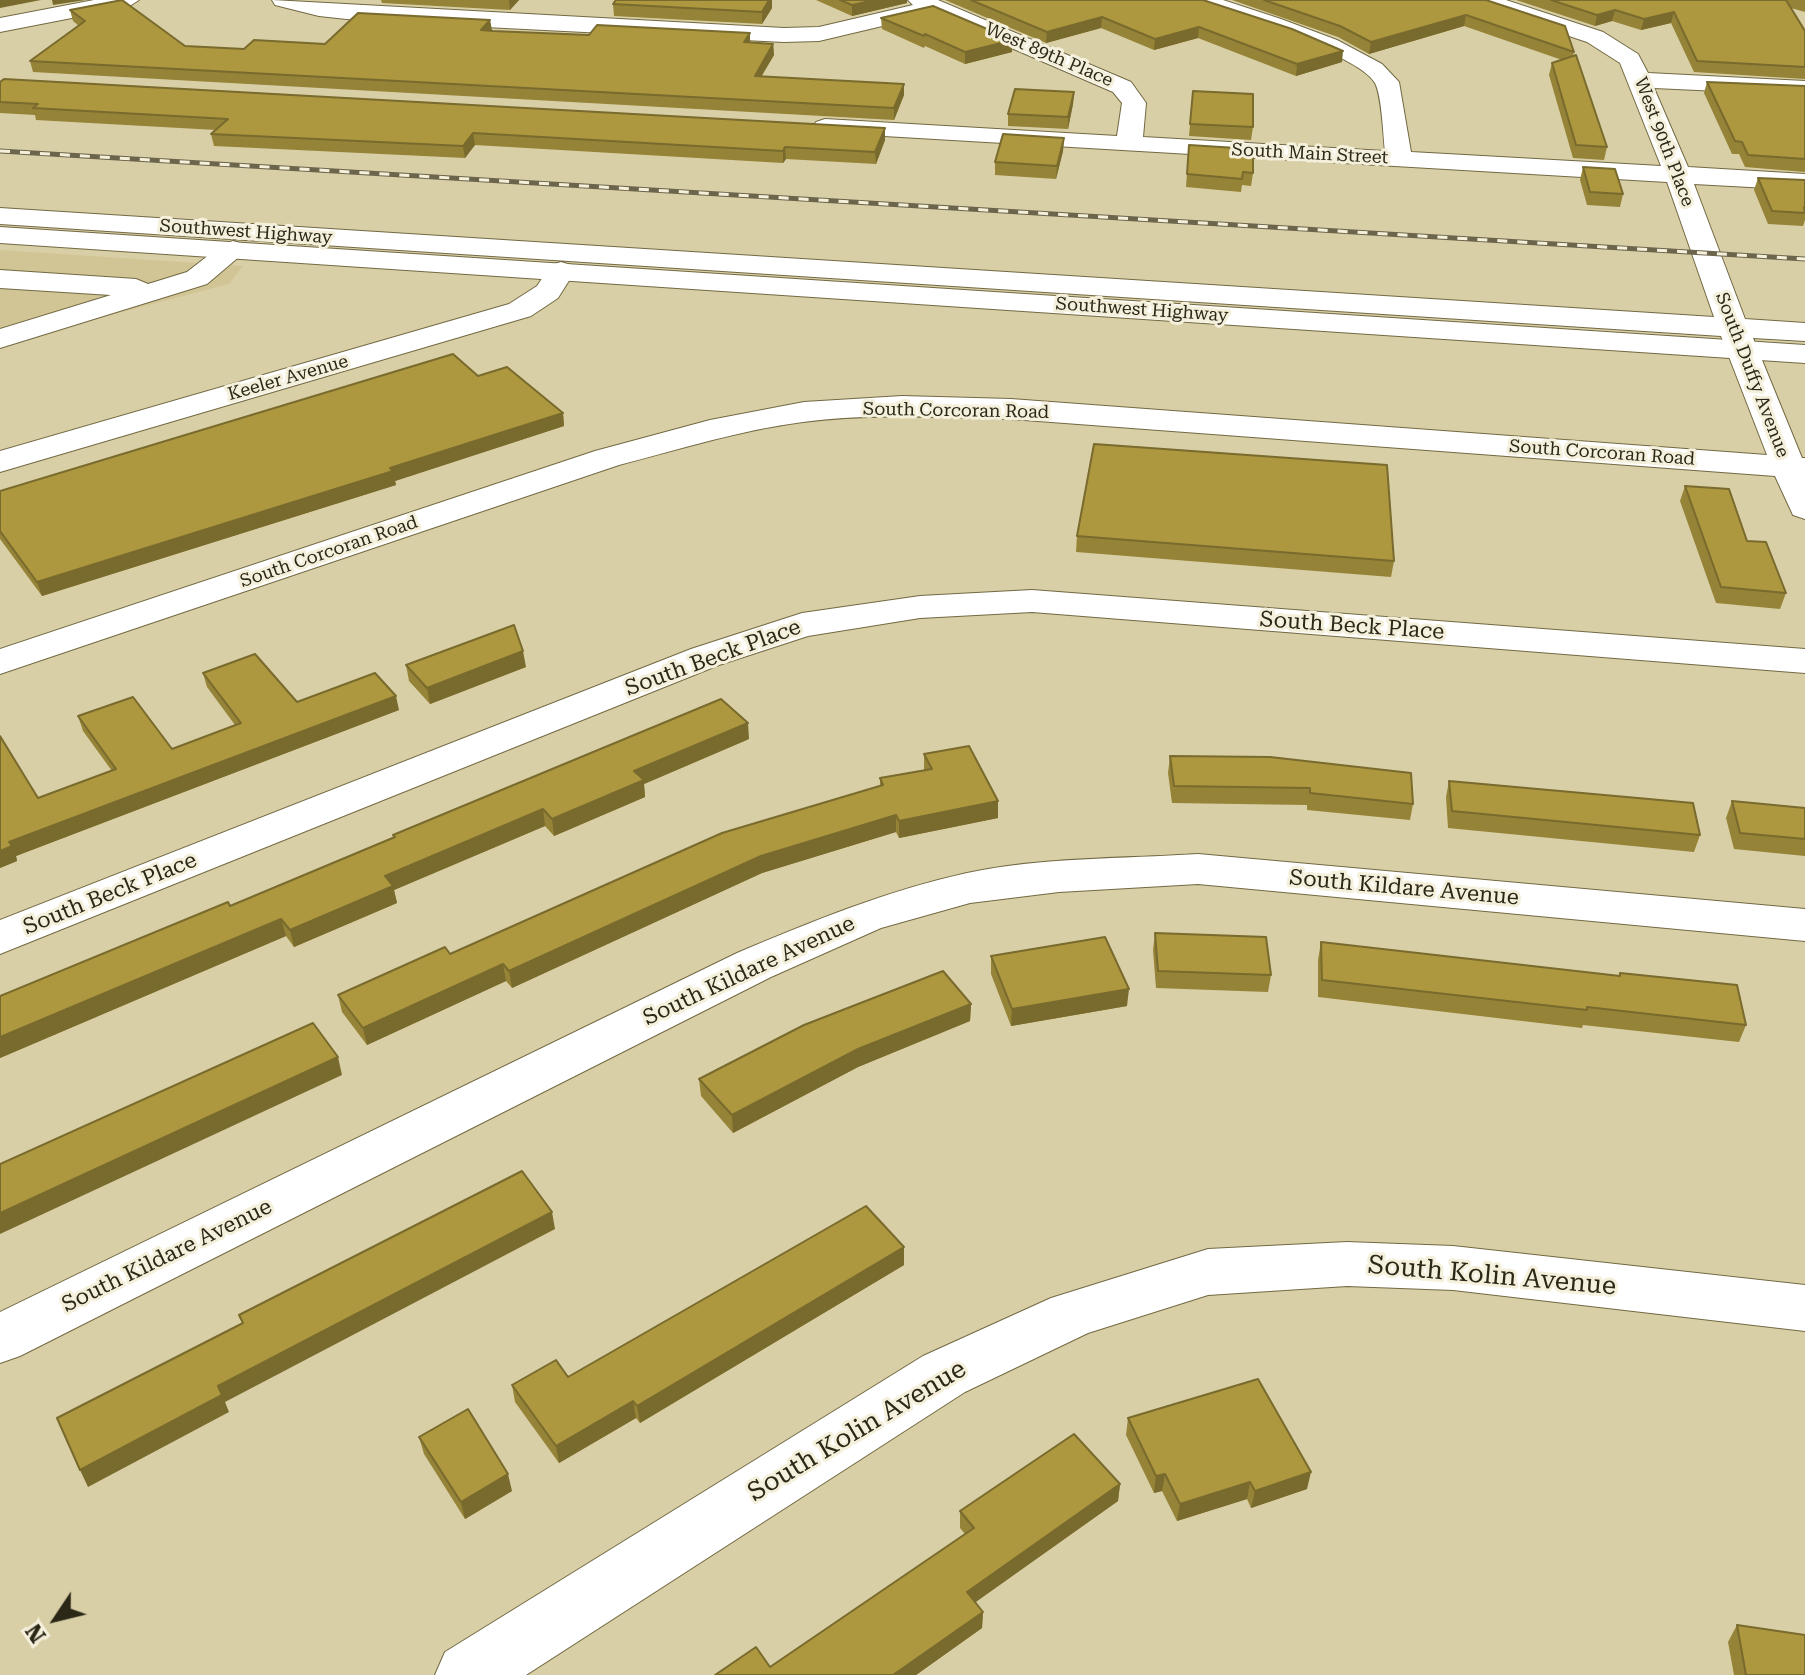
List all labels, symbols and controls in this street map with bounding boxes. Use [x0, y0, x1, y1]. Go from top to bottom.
street label: West 89th Place [982, 18, 1116, 92]
street label: West 90th Place [1629, 74, 1699, 210]
street label: South Main Street [1231, 139, 1389, 169]
street label: Southwest Highway [159, 215, 333, 249]
street label: South Duffy Avenue [1711, 289, 1793, 461]
street label: Southwest Highway [1055, 293, 1229, 327]
street label: Keeler Avenue [225, 350, 351, 406]
street label: South Corcoran Road [863, 399, 1049, 423]
street label: South Corcoran Road [1508, 436, 1696, 470]
street label: South Corcoran Road [237, 511, 421, 593]
street label: South Beck Place [1259, 606, 1445, 646]
street label: South Beck Place [622, 614, 804, 702]
street label: South Beck Place [19, 847, 201, 941]
street label: South Kildare Avenue [1288, 865, 1520, 911]
street label: South Kildare Avenue [639, 910, 859, 1032]
street label: South Kildare Avenue [58, 1194, 276, 1318]
street label: South Kolin Avenue [1367, 1250, 1617, 1302]
street label: South Kolin Avenue [742, 1353, 972, 1509]
north arrow [16, 1579, 96, 1659]
text: N [21, 1619, 51, 1647]

